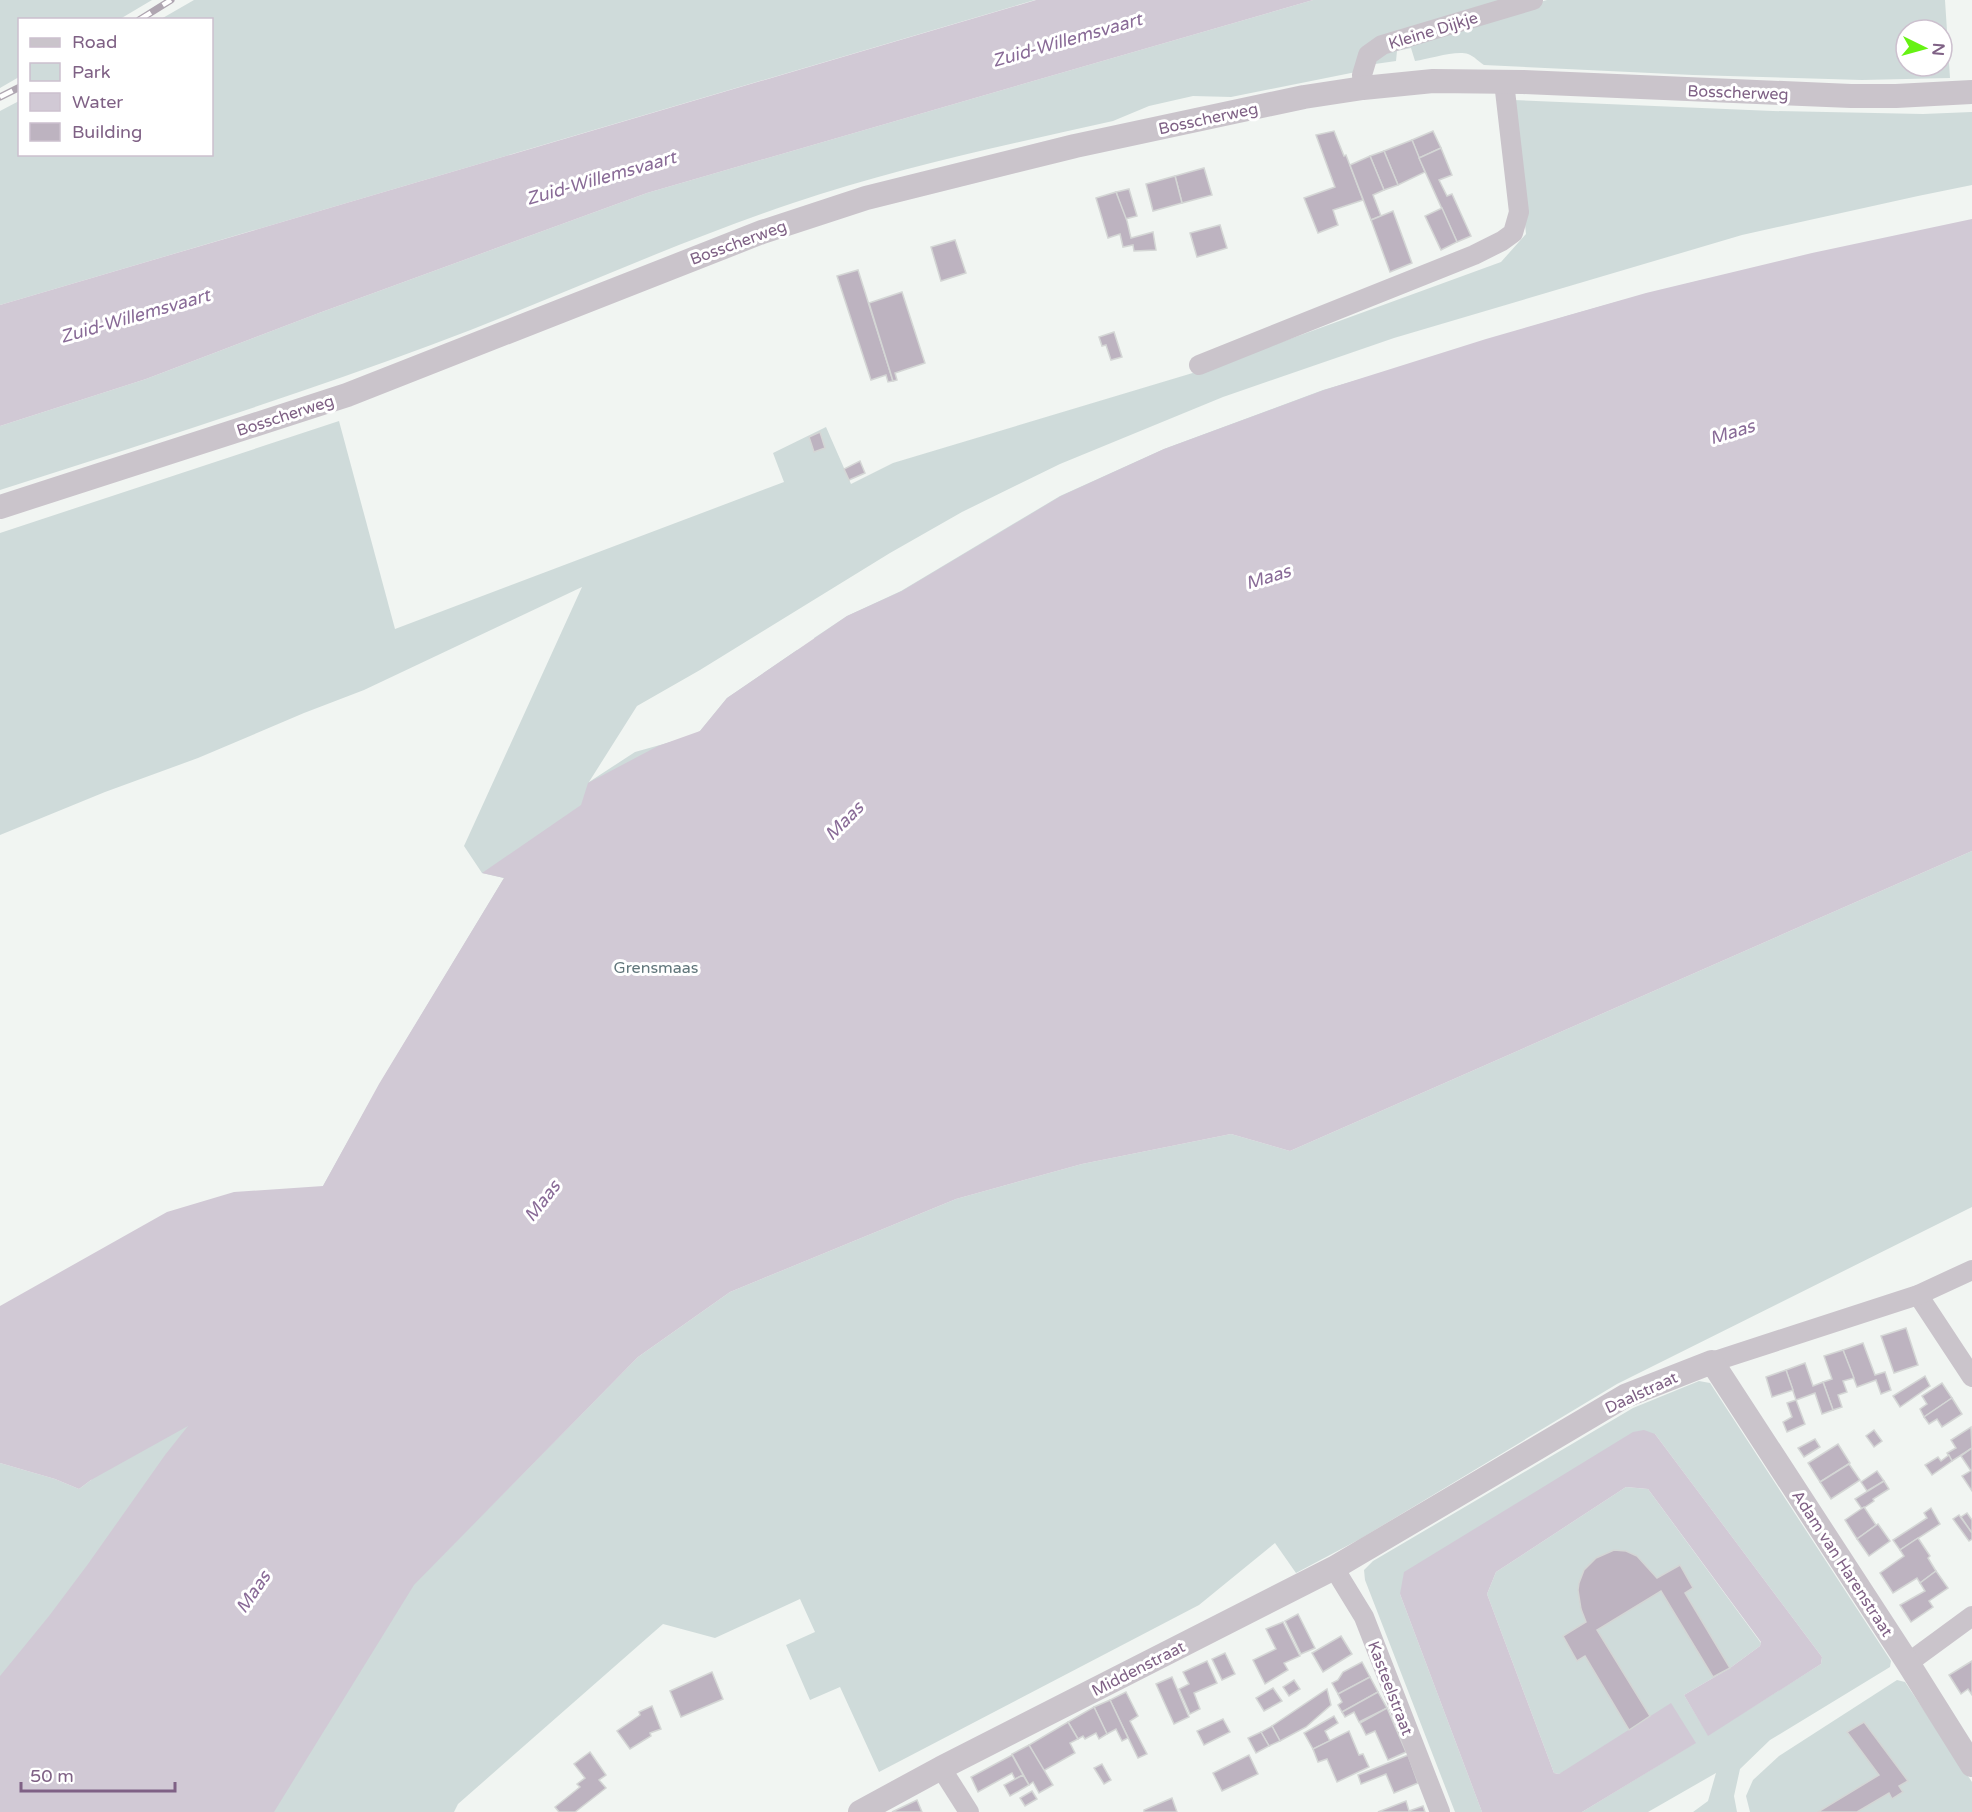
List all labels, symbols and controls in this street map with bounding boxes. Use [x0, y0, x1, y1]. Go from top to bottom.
water label: Zuid-Willemsvaart [990, 8, 1146, 72]
street label: Kleine Dijkje [1386, 8, 1480, 54]
legend [18, 18, 213, 156]
north arrow [1894, 18, 1954, 78]
text: Road [72, 31, 117, 53]
text: N [1927, 42, 1948, 56]
text: Park [72, 61, 111, 83]
street label: Bosscherweg [1687, 81, 1789, 105]
text: Water [72, 91, 123, 113]
street label: Bosscherweg [1157, 99, 1260, 139]
text: Building [72, 121, 142, 143]
water label: Zuid-Willemsvaart [524, 146, 680, 210]
street label: Bosscherweg [687, 216, 789, 270]
water label: Zuid-Willemsvaart [58, 284, 214, 348]
street label: Bosscherweg [234, 391, 337, 441]
water label: Maas [1707, 414, 1759, 449]
water label: Maas [1243, 559, 1295, 594]
water label: Maas [820, 796, 869, 845]
park label: Grensmaas [614, 958, 698, 978]
water label: Maas [519, 1175, 566, 1226]
street label: Daalstraat [1602, 1367, 1681, 1418]
street label: Adam van Harenstraat [1787, 1487, 1897, 1640]
water label: Maas [231, 1566, 276, 1617]
street label: Middenstraat [1088, 1637, 1188, 1701]
street label: Kasteelstraat [1363, 1638, 1417, 1738]
scale bar [21, 1755, 176, 1793]
text: 50 m [30, 1765, 74, 1787]

